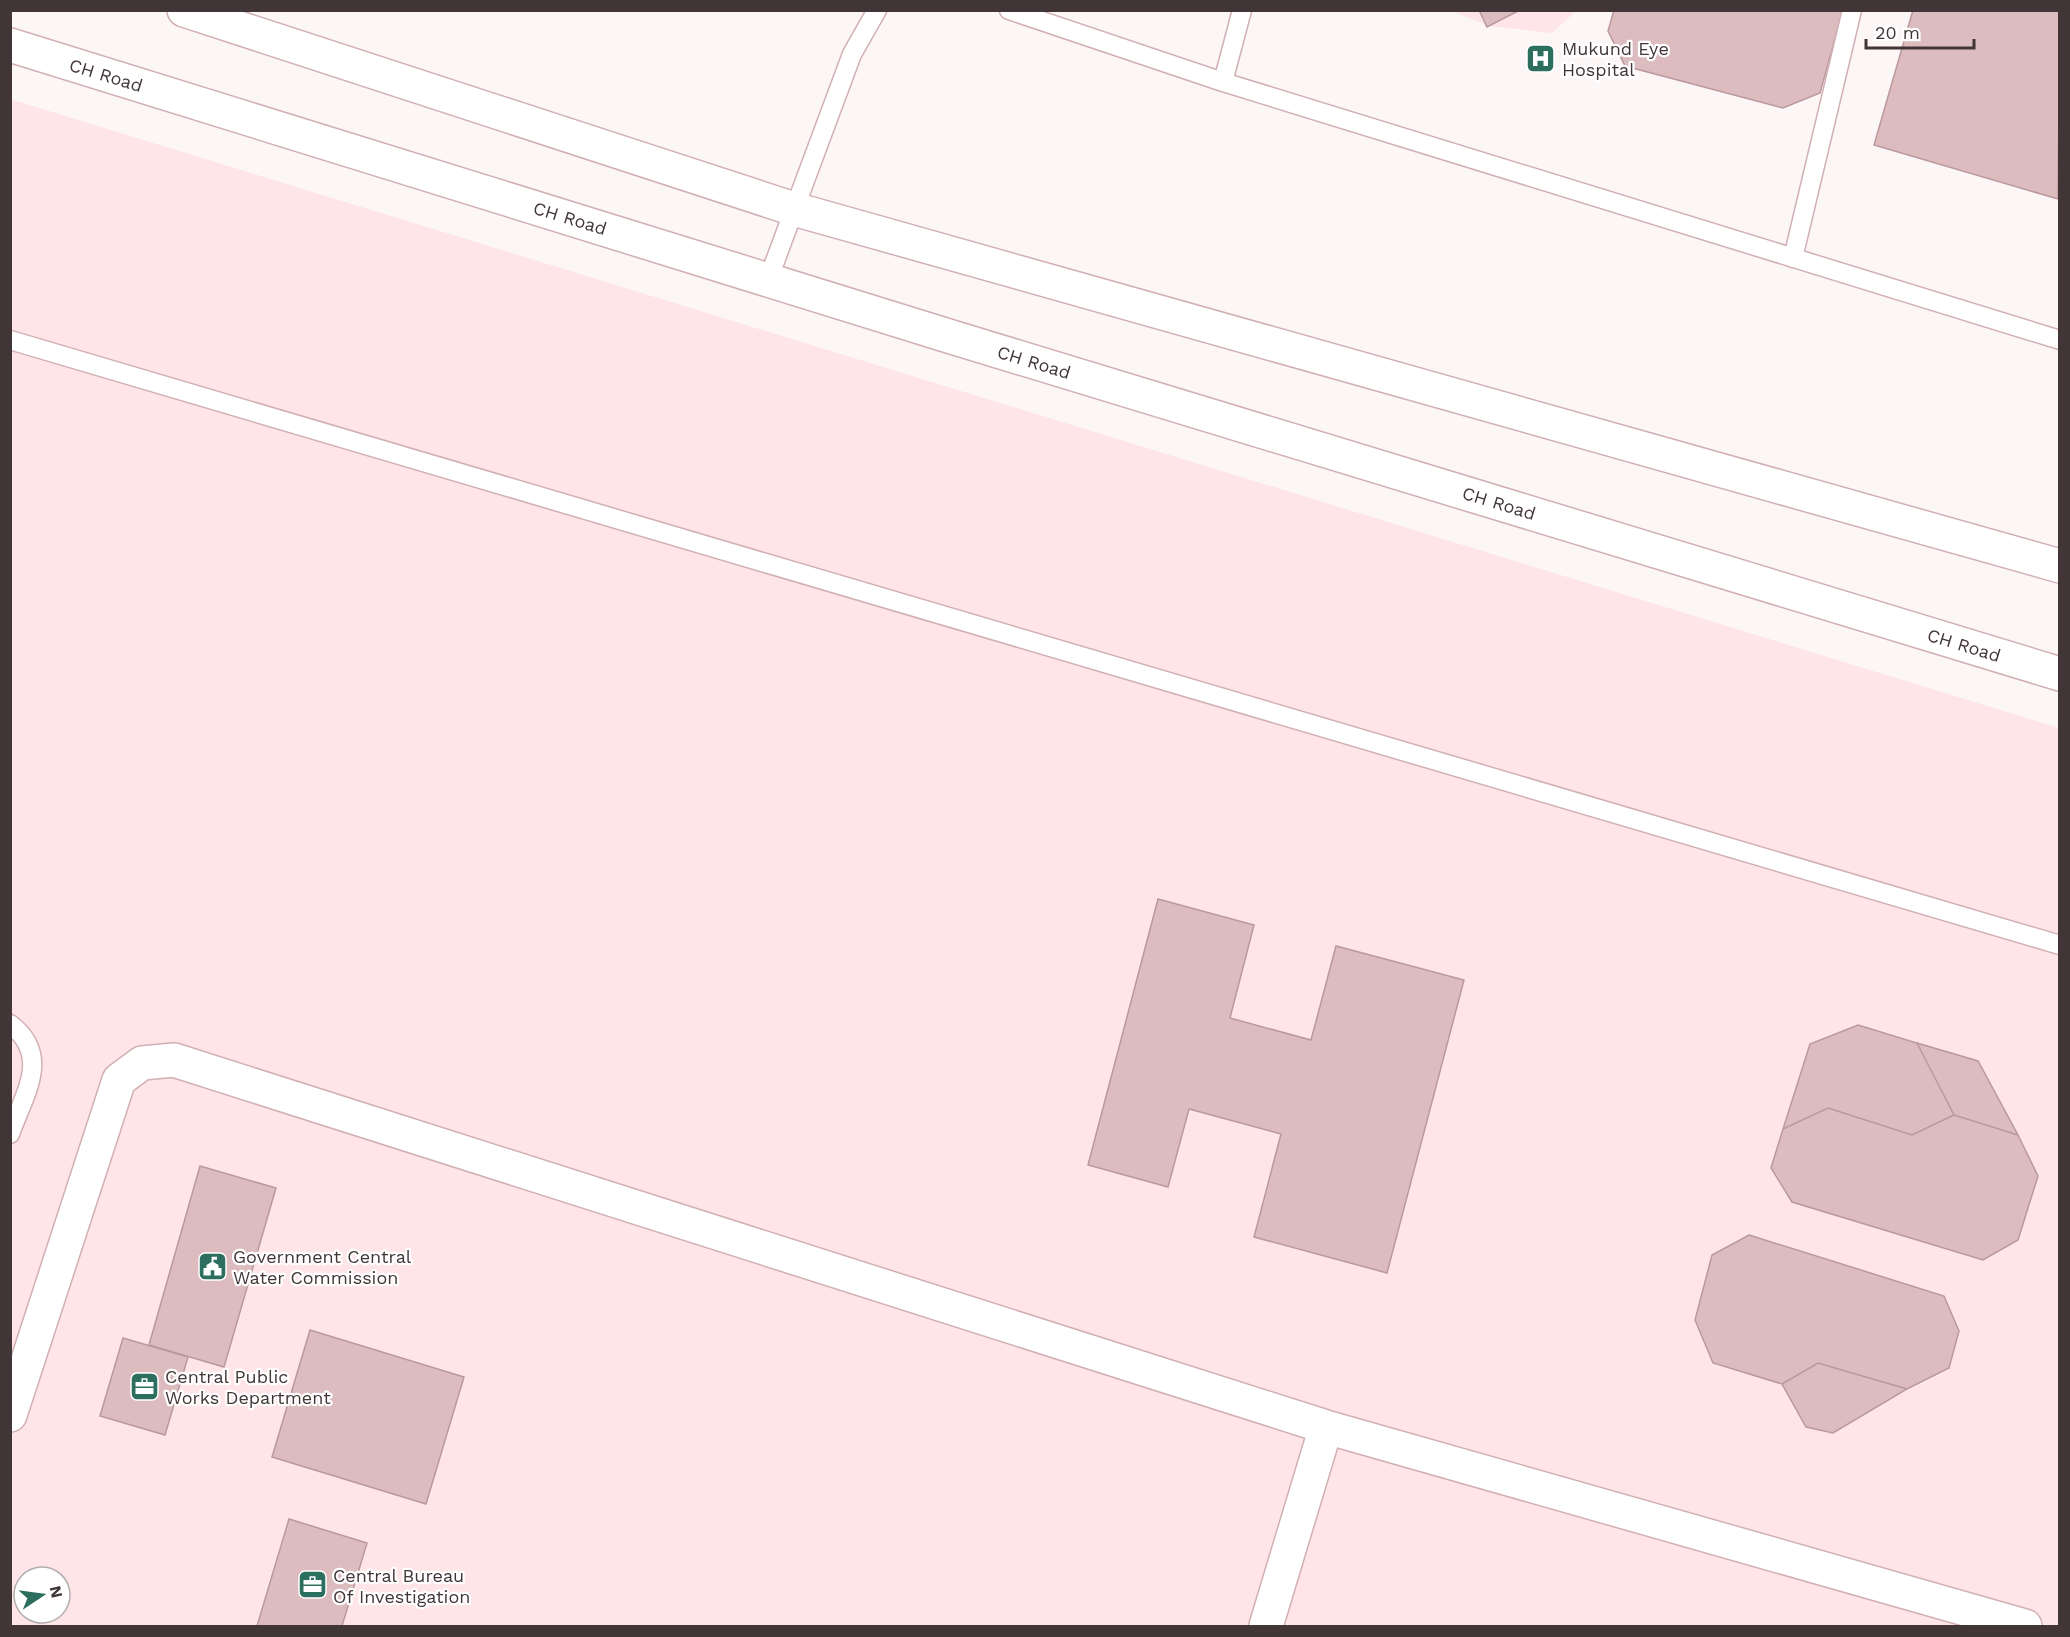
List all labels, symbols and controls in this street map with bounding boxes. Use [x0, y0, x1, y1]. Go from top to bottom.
scale bar [1866, 12, 1974, 50]
text: 20 m [1875, 22, 1920, 43]
place label: Mukund Eye Hospital [1562, 38, 1669, 80]
hospital icon: Mukund Eye Hospital [1525, 42, 1557, 74]
street label: CH Road [67, 54, 145, 96]
street label: CH Road [531, 197, 609, 239]
street label: CH Road [995, 341, 1073, 383]
street label: CH Road [1460, 482, 1538, 524]
street label: CH Road [1925, 624, 2003, 666]
place label: Government Central Water Commission [233, 1246, 412, 1288]
public building icon: Government Central Water Commission [196, 1250, 228, 1282]
place label: Central Public Works Department [165, 1366, 331, 1408]
office icon: Central Public Works Department [128, 1370, 160, 1402]
north arrow [12, 1565, 72, 1625]
place label: Central Bureau Of Investigation [333, 1565, 470, 1607]
office icon: Central Bureau Of Investigation [296, 1569, 328, 1601]
text: N [46, 1584, 67, 1600]

